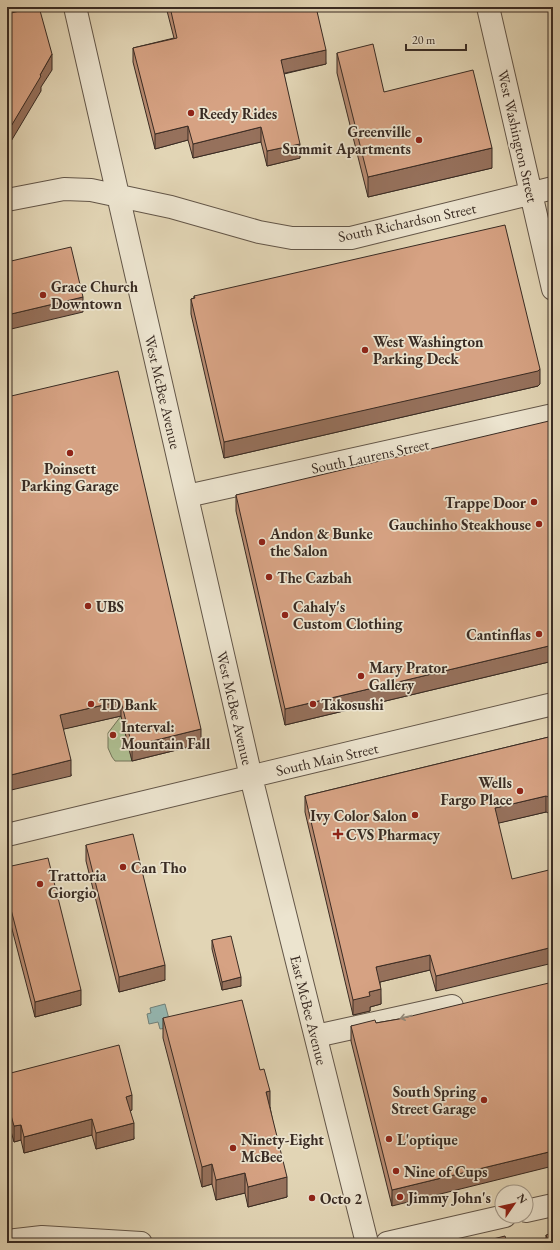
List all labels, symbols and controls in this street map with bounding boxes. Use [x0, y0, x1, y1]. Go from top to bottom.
scale bar [406, 26, 466, 52]
text: 20 m [412, 32, 436, 48]
street label: West Washington Street [493, 68, 543, 204]
place label: Reedy Rides [199, 104, 277, 123]
marker: Reedy Rides [186, 108, 196, 118]
place label: Greenville Summit Apartments [282, 122, 411, 158]
marker: Greenville Summit Apartments [414, 135, 424, 145]
street label: South Richardson Street [336, 198, 478, 246]
place label: Grace Church Downtown [51, 277, 139, 313]
marker: Grace Church Downtown [38, 290, 48, 300]
place label: West Washington Parking Deck [373, 332, 484, 368]
street label: West McBee Avenue [141, 333, 185, 451]
marker: West Washington Parking Deck [360, 345, 370, 355]
street label: South Laurens Street [309, 434, 431, 478]
marker: Poinsett Parking Garage [65, 448, 75, 458]
place label: Poinsett Parking Garage [21, 459, 119, 495]
place label: Trappe Door [445, 493, 527, 512]
marker: Trappe Door [529, 497, 539, 507]
place label: Gauchinho Steakhouse [389, 515, 531, 534]
marker: Gauchinho Steakhouse [534, 519, 544, 529]
place label: Andon & Bunke the Salon [269, 524, 373, 560]
marker: Andon & Bunke the Salon [257, 537, 267, 547]
place label: The Cazbah [277, 568, 353, 587]
marker: The Cazbah [264, 572, 274, 582]
place label: UBS [96, 597, 124, 616]
place label: Cahaly's Custom Clothing [293, 597, 403, 633]
marker: UBS [83, 601, 93, 611]
marker: Cahaly's Custom Clothing [280, 610, 290, 620]
place label: Cantinflas [466, 625, 531, 644]
marker: Cantinflas [534, 629, 544, 639]
street label: West McBee Avenue [213, 649, 257, 767]
place label: Mary Prator Gallery [369, 658, 448, 694]
marker: Mary Prator Gallery [356, 671, 366, 681]
place label: TD Bank [99, 695, 158, 714]
place label: Takosushi [321, 695, 384, 714]
marker: TD Bank [86, 699, 96, 709]
marker: Takosushi [308, 699, 318, 709]
place label: Interval: Mountain Fall [121, 717, 211, 753]
marker: Interval: Mountain Fall [108, 730, 118, 740]
street label: South Main Street [274, 738, 380, 780]
place label: Wells Fargo Place [441, 773, 512, 809]
marker: Wells Fargo Place [515, 786, 525, 796]
place label: Ivy Color Salon [310, 806, 407, 825]
marker: Ivy Color Salon [410, 810, 420, 820]
place label: CVS Pharmacy [346, 825, 441, 844]
marker: CVS Pharmacy [333, 829, 343, 839]
place label: Can Tho [131, 858, 187, 877]
marker: Can Tho [118, 862, 128, 872]
place label: Trattoria Giorgio [48, 866, 107, 902]
marker: Trattoria Giorgio [35, 879, 45, 889]
street label: East McBee Avenue [286, 953, 332, 1067]
one-way arrow [399, 1013, 412, 1021]
place label: South Spring Street Garage [392, 1082, 476, 1118]
marker: South Spring Street Garage [479, 1095, 489, 1105]
place label: Ninety-Eight McBee [241, 1130, 324, 1166]
place label: L'optique [397, 1130, 458, 1149]
marker: L'optique [384, 1134, 394, 1144]
marker: Ninety-Eight McBee [228, 1143, 238, 1153]
place label: Nine of Cups [404, 1162, 487, 1181]
marker: Nine of Cups [391, 1166, 401, 1176]
north arrow [494, 1184, 534, 1224]
place label: Jimmy John's [406, 1188, 491, 1207]
place label: Octo 2 [320, 1189, 362, 1208]
text: N [514, 1191, 531, 1206]
marker: Jimmy John's [395, 1192, 405, 1202]
marker: Octo 2 [307, 1193, 317, 1203]

